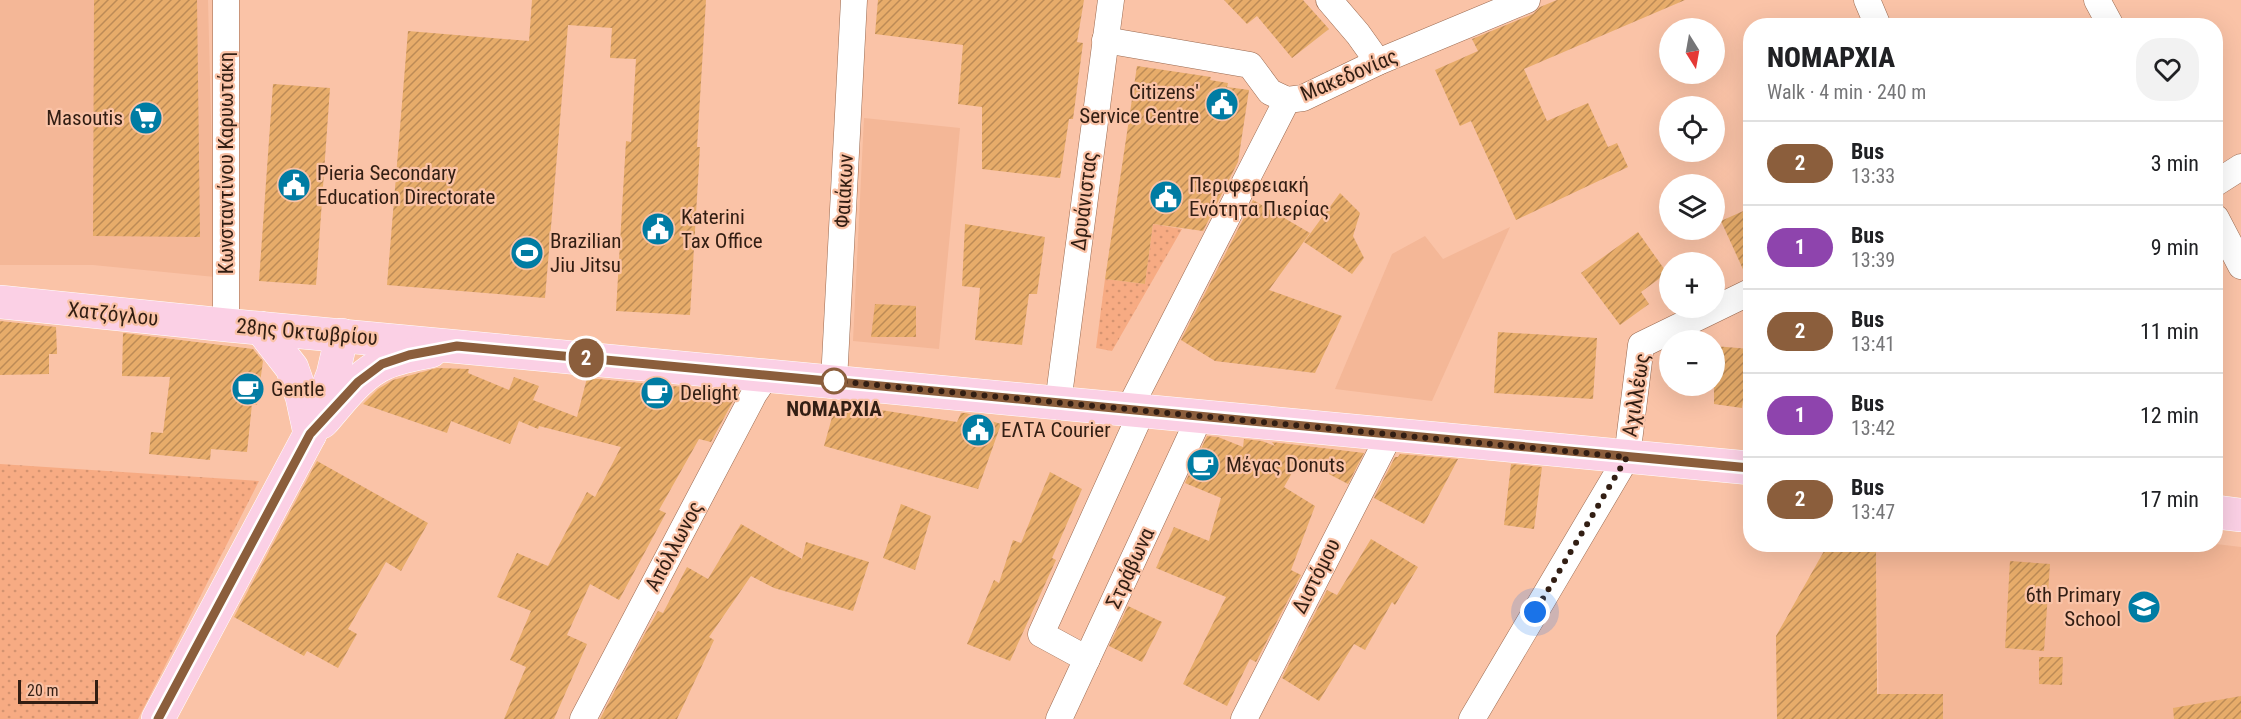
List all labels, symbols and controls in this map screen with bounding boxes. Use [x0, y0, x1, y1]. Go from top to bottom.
north arrow [1659, 18, 1725, 84]
map controls [1659, 18, 1725, 396]
button: heart [2136, 38, 2199, 101]
text: ΝΟΜΑΡΧΙΑ [1767, 41, 1895, 74]
street label: Μακεδονίας [1297, 44, 1401, 106]
street label: Κωνσταντίνου Καρυωτάκη [214, 52, 238, 274]
place label: Citizens' Service Centre [1079, 80, 1199, 128]
text: Walk · 4 min · 240 m [1767, 80, 1926, 104]
public building icon: Citizens' Service Centre [1204, 86, 1240, 122]
button: locate [1659, 96, 1725, 162]
supermarket icon: Masoutis [128, 100, 164, 136]
place label: Masoutis [46, 106, 123, 130]
text: Bus [1851, 139, 1884, 164]
street label: Δρυάνιστας [1066, 150, 1102, 252]
text: 2 [1795, 151, 1805, 175]
text: 3 min [2151, 151, 2199, 176]
street label: Φαιάκων [830, 153, 858, 229]
place label: Pieria Secondary Education Directorate [317, 161, 496, 209]
text: 13:33 [1851, 164, 1895, 188]
public building icon: Pieria Secondary Education Directorate [276, 167, 312, 203]
place label: Περιφερειακή Ενότητα Πιερίας [1189, 173, 1329, 221]
button: layers [1659, 174, 1725, 240]
public building icon: Περιφερειακή Ενότητα Πιερίας [1148, 179, 1184, 215]
place label: Katerini Tax Office [681, 205, 763, 253]
public building icon: Katerini Tax Office [640, 211, 676, 247]
text: Bus [1851, 223, 1884, 248]
place label: Brazilian Jiu Jitsu [550, 229, 621, 277]
sports icon: Brazilian Jiu Jitsu [509, 235, 545, 271]
text: 1 [1795, 235, 1805, 259]
text: 9 min [2151, 235, 2199, 260]
text: 13:39 [1851, 248, 1895, 272]
button: + [1659, 252, 1725, 318]
street label: Χατζόγλου [66, 297, 160, 331]
text: Bus [1851, 307, 1884, 332]
street label: 28ης Οκτωβρίου [235, 314, 379, 350]
text: 2 [1795, 319, 1805, 343]
text: 11 min [2140, 319, 2199, 344]
button: − [1659, 330, 1725, 396]
text: 13:41 [1851, 332, 1895, 356]
line badge: 2 [566, 338, 606, 378]
text: 2 [581, 346, 591, 370]
street label: Αχιλλέως [1618, 352, 1654, 438]
marker: ΝΟΜΑΡΧΙΑ [821, 368, 847, 394]
cafe icon: Gentle [230, 371, 266, 407]
cafe icon: Delight [639, 375, 675, 411]
place label: Gentle [271, 377, 324, 401]
place label: Delight [680, 381, 738, 405]
text: Bus [1851, 391, 1884, 416]
place label: ΝΟΜΑΡΧΙΑ [786, 397, 882, 421]
text: 1 [1795, 403, 1805, 427]
text: 12 min [2140, 403, 2199, 428]
public building icon: ΕΛΤΑ Courier [960, 412, 996, 448]
text: 13:42 [1851, 416, 1895, 440]
place label: ΕΛΤΑ Courier [1001, 418, 1111, 442]
cafe icon: Μέγας Donuts [1185, 447, 1221, 483]
place label: Μέγας Donuts [1226, 453, 1345, 477]
text: Bus [1851, 475, 1884, 500]
text: 2 [1795, 487, 1805, 511]
text: 17 min [2140, 487, 2199, 512]
street label: Απόλλωνος [640, 497, 708, 595]
text: 13:47 [1851, 500, 1895, 524]
street label: Στράβωνα [1101, 523, 1159, 612]
street label: Διστόμου [1287, 535, 1345, 617]
place label: 6th Primary School [2025, 583, 2121, 631]
school or university icon: 6th Primary School [2126, 589, 2162, 625]
your location [1520, 597, 1550, 627]
scale bar [18, 677, 98, 704]
text: 20 m [27, 681, 59, 700]

